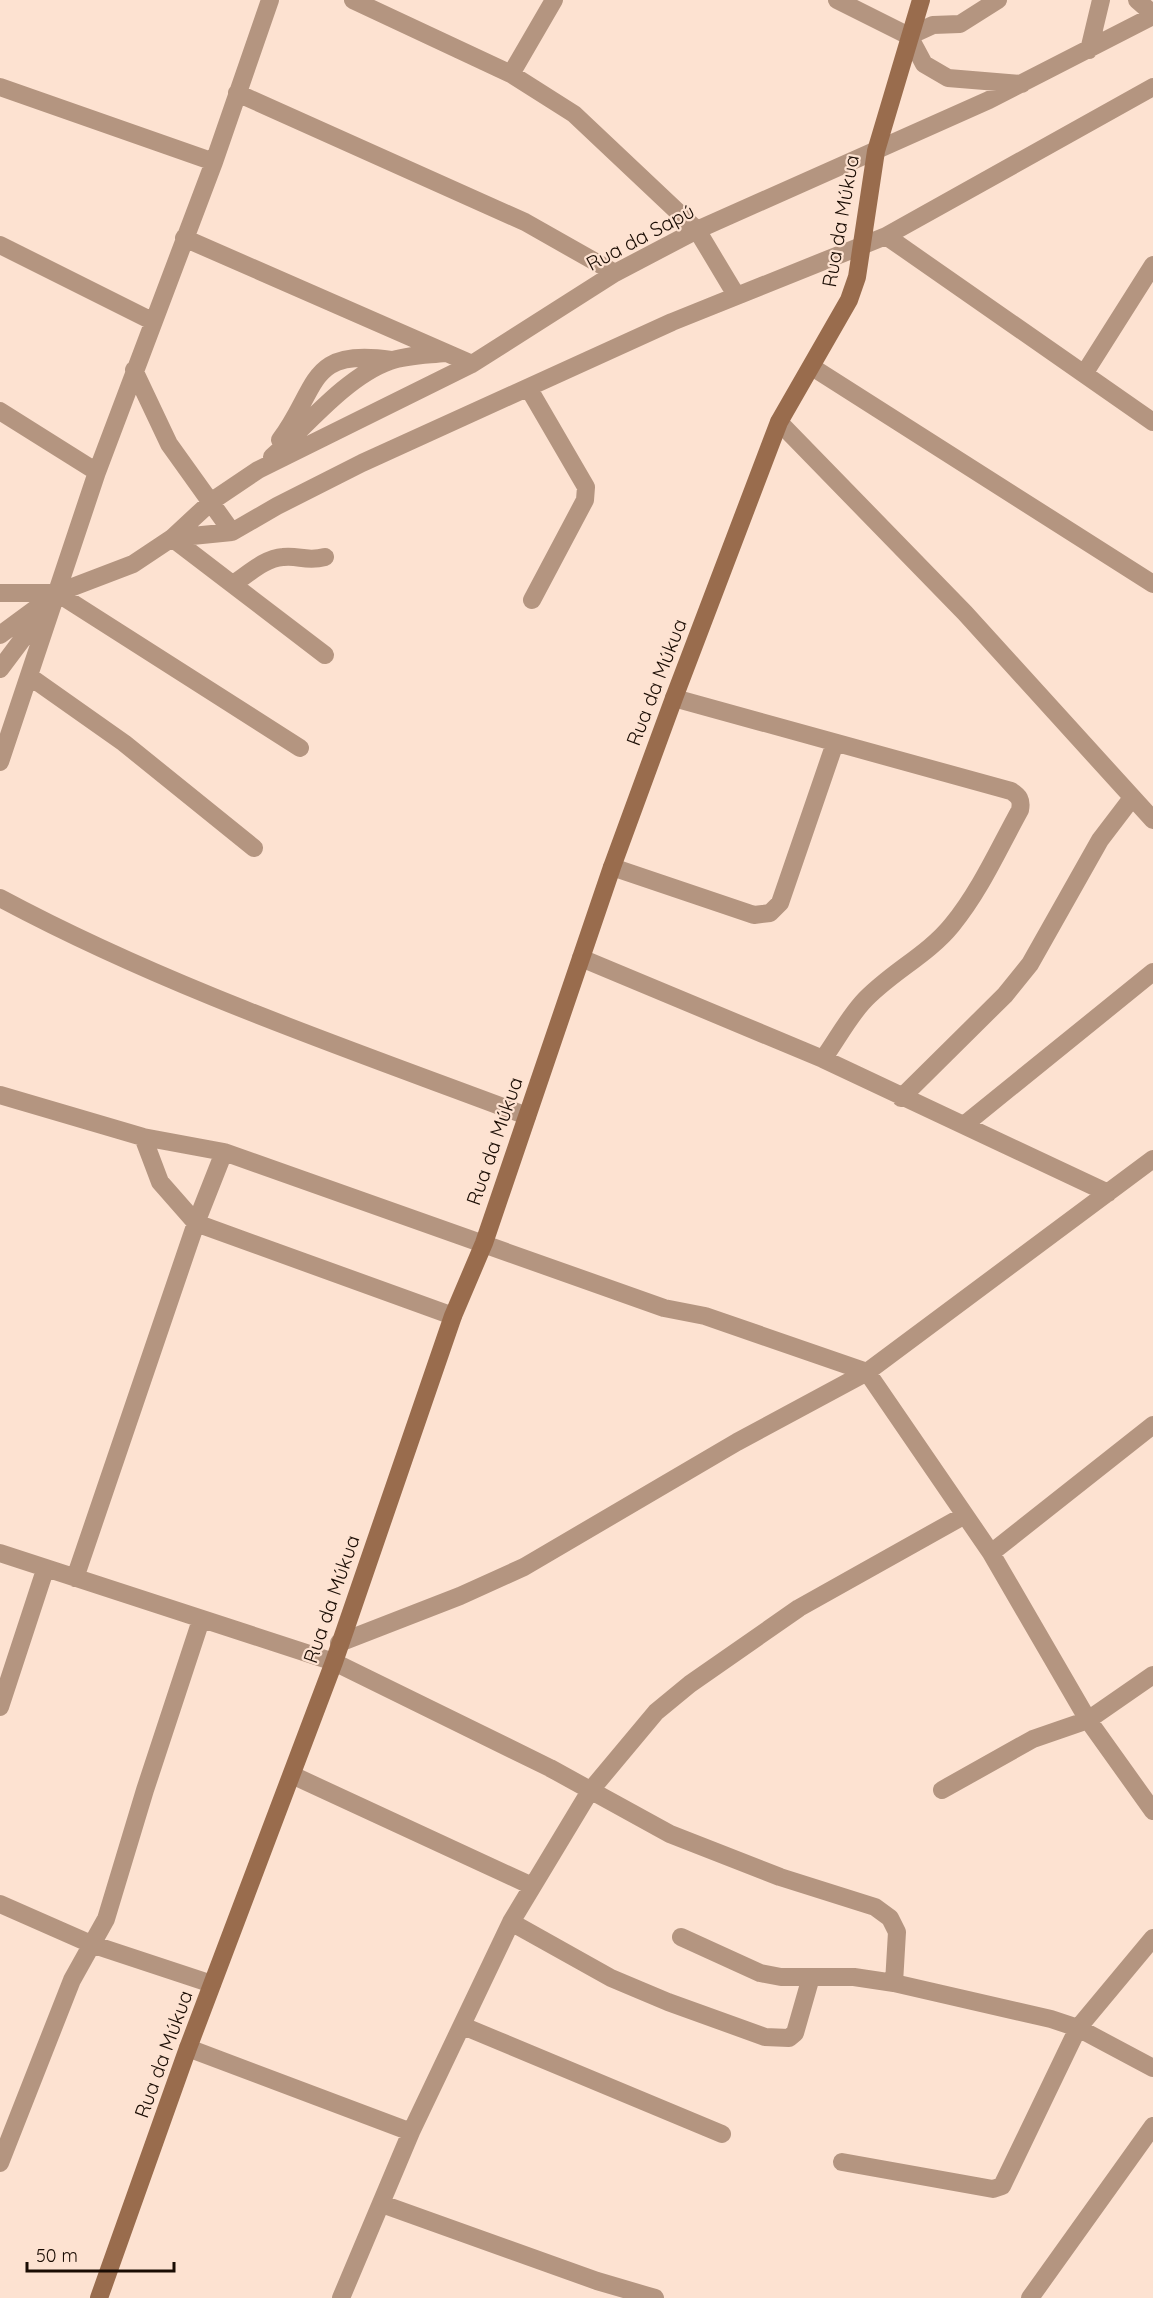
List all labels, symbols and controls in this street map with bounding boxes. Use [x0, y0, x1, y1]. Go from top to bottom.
street label: Rua da Múkua [816, 153, 864, 289]
street label: Rua da Sapú [582, 198, 698, 276]
street label: Rua da Múkua [620, 615, 692, 749]
street label: Rua da Múkua [460, 1074, 528, 1208]
street label: Rua da Múkua [297, 1532, 365, 1666]
street label: Rua da Múkua [128, 1987, 198, 2121]
scale bar [27, 2235, 174, 2273]
text: 50 m [36, 2244, 78, 2267]

